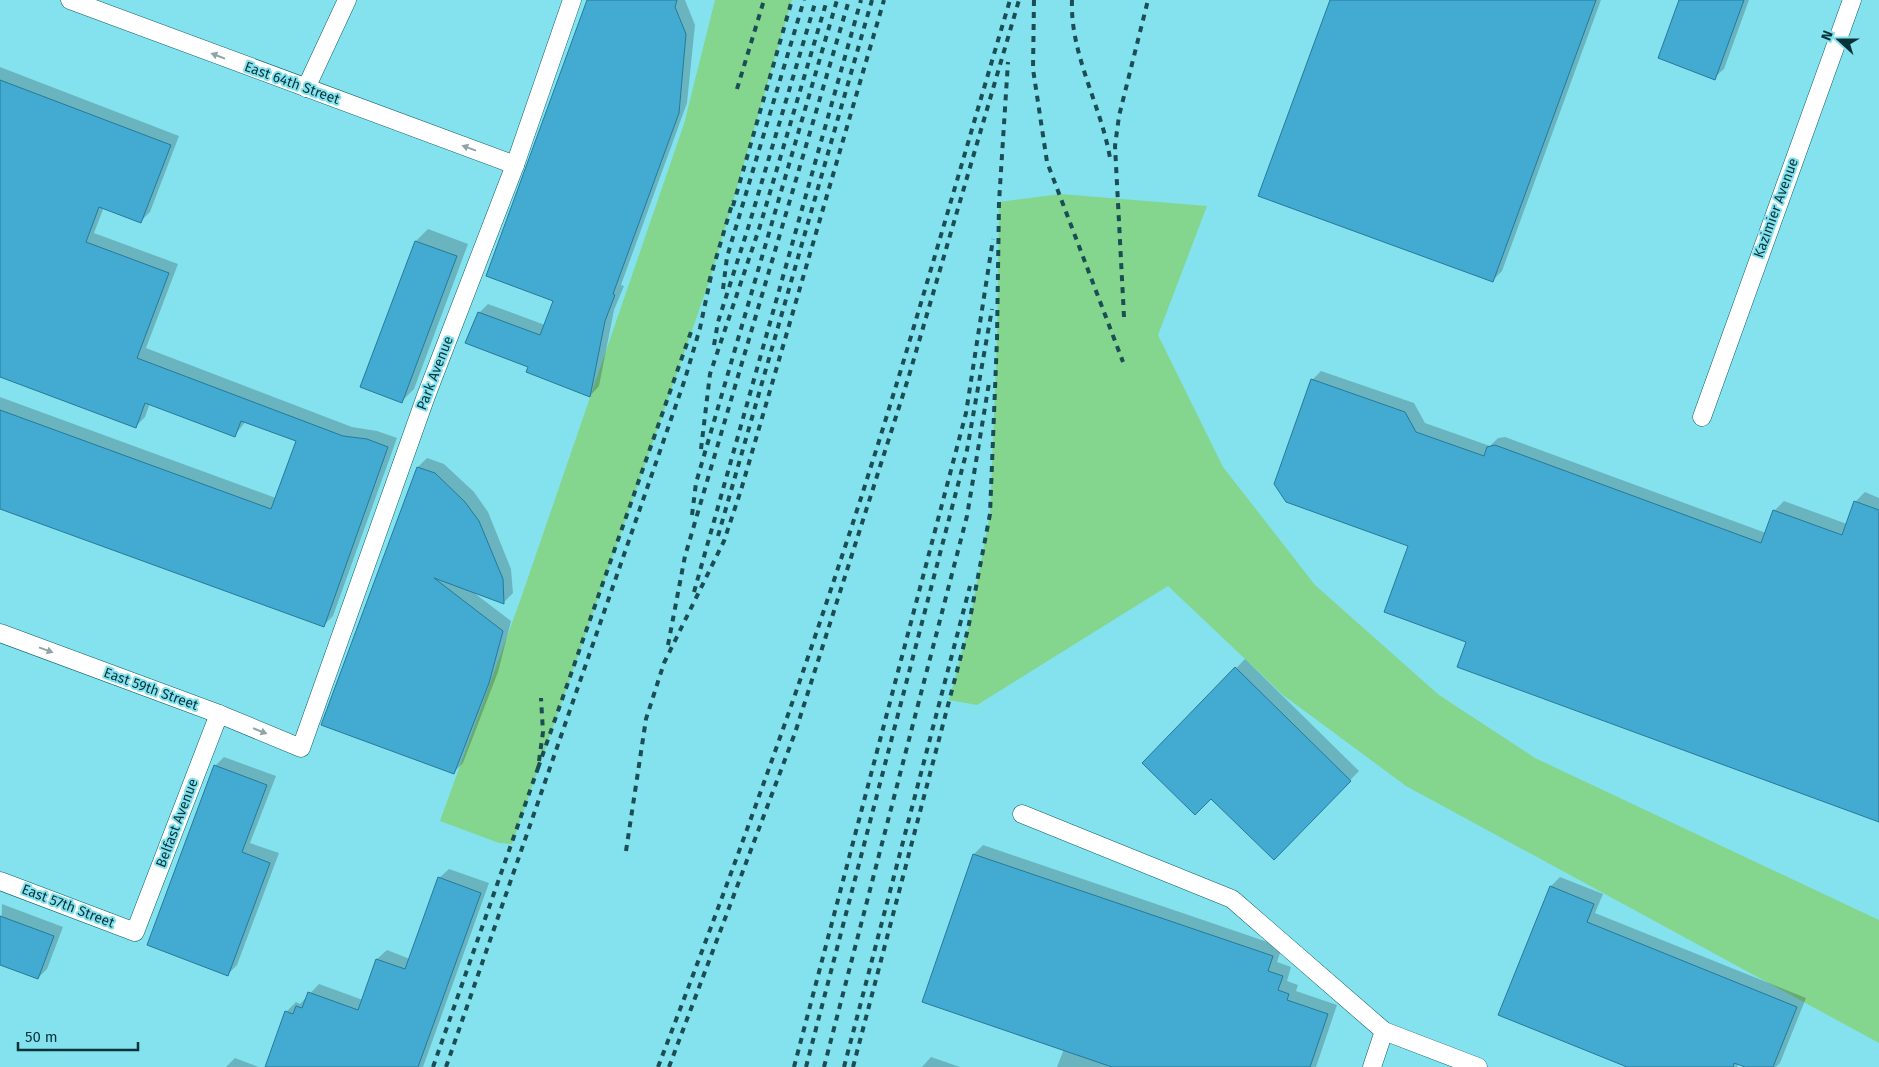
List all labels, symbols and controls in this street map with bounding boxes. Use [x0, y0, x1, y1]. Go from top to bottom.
north arrow [1814, 15, 1864, 65]
text: N [1818, 28, 1837, 43]
one-way arrow [211, 51, 225, 59]
street label: East 64th Street [242, 58, 343, 108]
one-way arrow [461, 144, 476, 152]
street label: Kazimier Avenue [1750, 156, 1802, 260]
street label: Park Avenue [413, 334, 457, 412]
one-way arrow [38, 646, 53, 654]
street label: East 59th Street [101, 664, 201, 714]
one-way arrow [253, 727, 267, 735]
street label: Belfast Avenue [152, 776, 202, 870]
street label: East 57th Street [19, 881, 118, 932]
scale bar [18, 1020, 138, 1052]
text: 50 m [25, 1028, 58, 1046]

